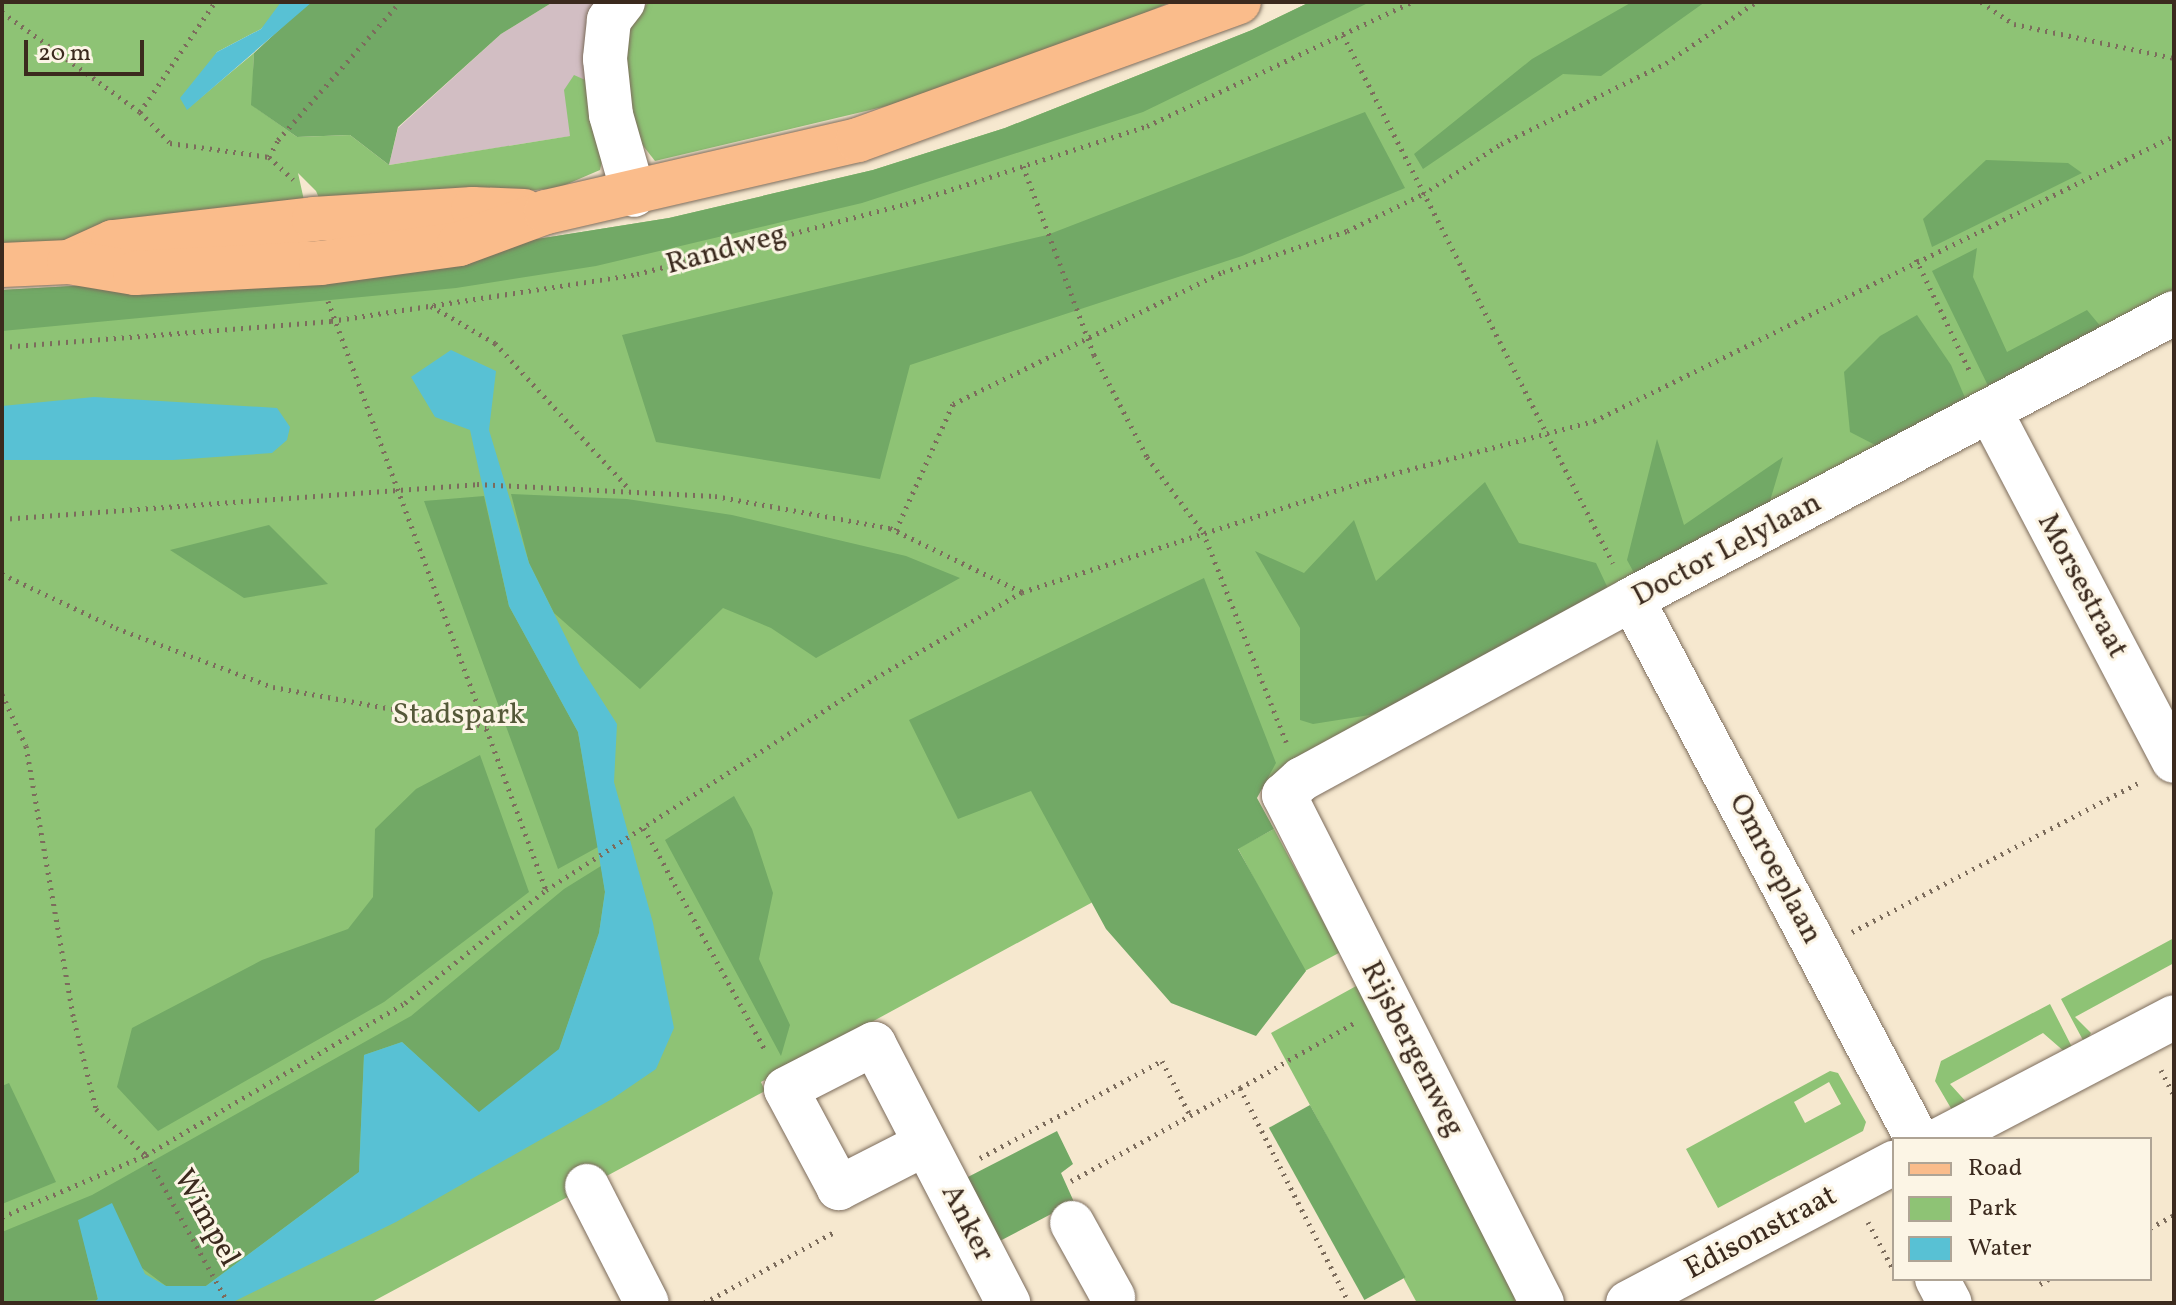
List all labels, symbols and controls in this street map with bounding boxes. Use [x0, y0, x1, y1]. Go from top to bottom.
scale bar [28, 24, 148, 74]
text: 20 m [38, 37, 91, 71]
street label: Randweg [662, 217, 790, 283]
street label: Doctor Lelylaan [1626, 485, 1828, 615]
street label: Morsestraat [2029, 507, 2135, 665]
park label: Stadspark [393, 697, 525, 733]
street label: Omroeplaan [1720, 788, 1830, 950]
street label: Rijsbergenweg [1352, 955, 1472, 1143]
legend [1892, 1137, 2152, 1281]
text: Road [1968, 1152, 2022, 1186]
street label: Wimpel [165, 1163, 247, 1273]
street label: Anker [932, 1178, 1002, 1268]
street label: Edisonstraat [1679, 1178, 1843, 1288]
text: Park [1968, 1192, 2017, 1226]
text: Water [1968, 1232, 2032, 1266]

